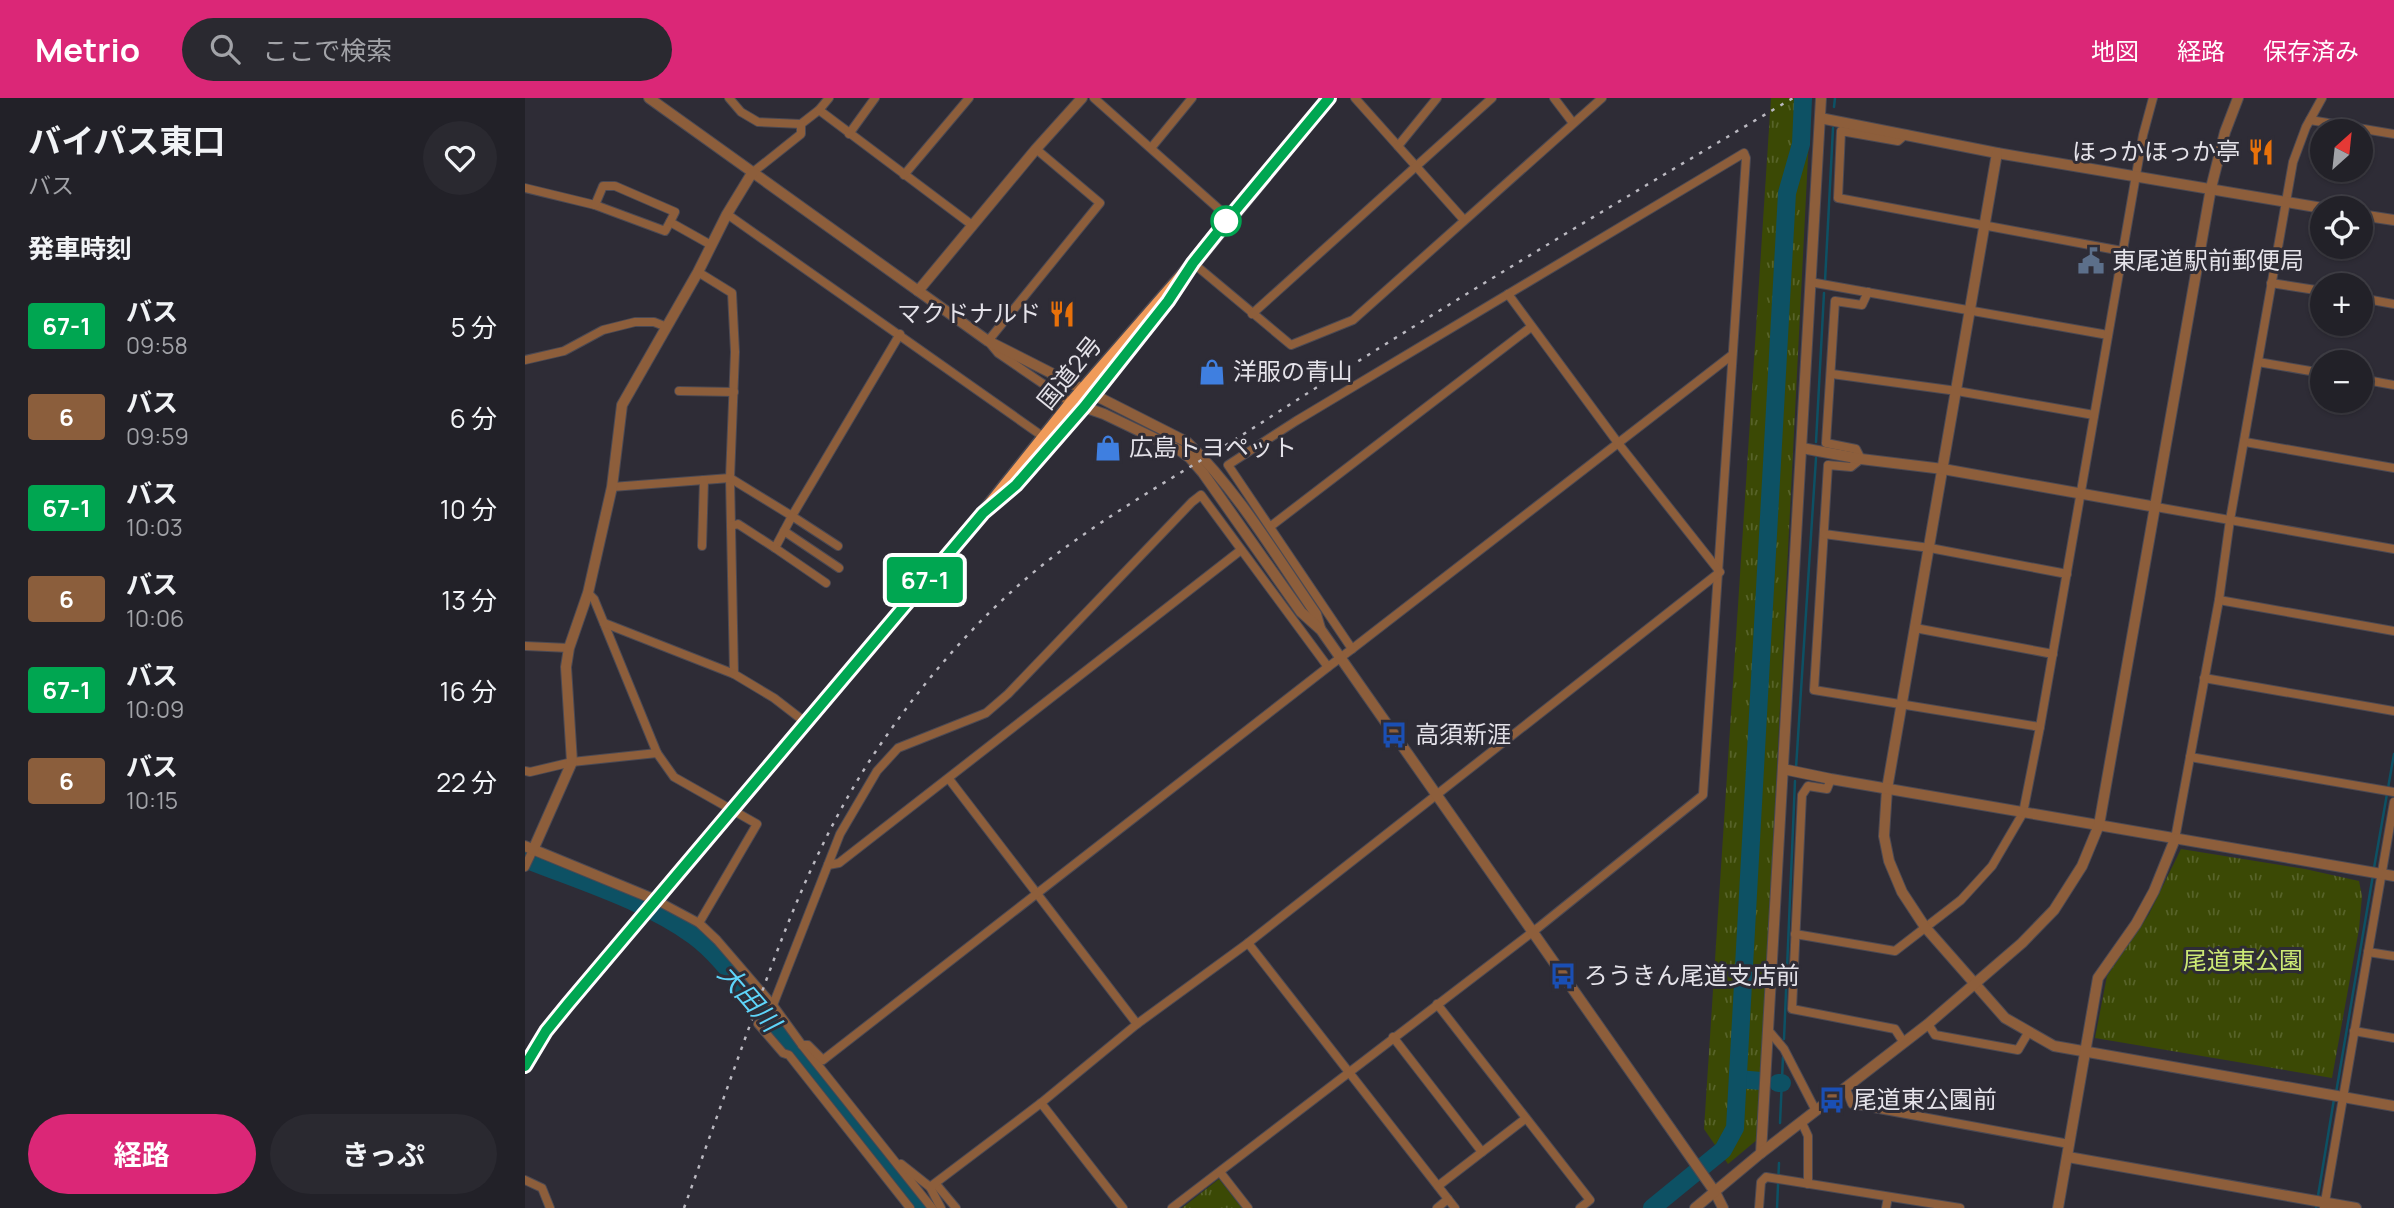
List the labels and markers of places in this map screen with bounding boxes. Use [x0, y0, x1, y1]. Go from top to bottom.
place label: ほっかほっか亭 [2072, 134, 2240, 167]
restaurant icon: ほっかほっか亭 [2246, 137, 2276, 167]
unlabelled marker [1211, 206, 1241, 236]
place label: 東尾道駅前郵便局 [2112, 243, 2304, 276]
public building icon: 東尾道駅前郵便局 [2076, 246, 2106, 276]
place label: マクドナルド [897, 296, 1041, 329]
restaurant icon: マクドナルド [1047, 299, 1077, 329]
place label: 洋服の青山 [1233, 354, 1353, 387]
shop icon: 洋服の青山 [1197, 357, 1227, 387]
place label: 広島トヨペット [1129, 430, 1297, 463]
shop icon: 広島トヨペット [1093, 433, 1123, 463]
place label: 高須新涯 [1415, 717, 1511, 750]
bus stop icon: 高須新涯 [1379, 720, 1409, 750]
place label: ろうきん尾道支店前 [1584, 958, 1800, 991]
bus stop icon: ろうきん尾道支店前 [1548, 961, 1578, 991]
place label: 尾道東公園前 [1853, 1082, 1997, 1115]
bus stop icon: 尾道東公園前 [1817, 1085, 1847, 1115]

